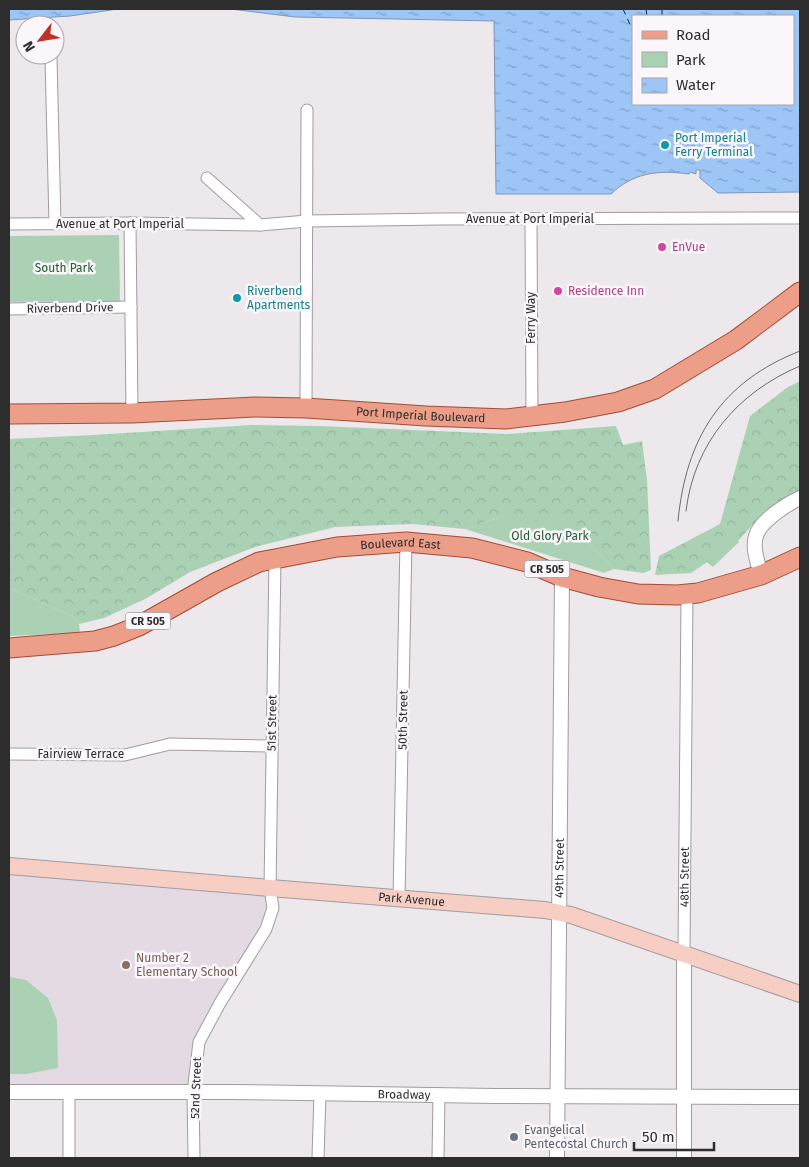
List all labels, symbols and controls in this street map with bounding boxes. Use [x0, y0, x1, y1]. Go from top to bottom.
north arrow [15, 15, 65, 65]
legend [632, 15, 794, 105]
text: Road [676, 26, 711, 44]
text: N [20, 38, 39, 55]
text: Park [676, 51, 706, 69]
text: Water [676, 76, 715, 94]
place label: Port Imperial Ferry Terminal [675, 131, 753, 159]
marker: Port Imperial Ferry Terminal [659, 139, 671, 151]
street label: Avenue at Port Imperial [466, 212, 595, 226]
street label: Avenue at Port Imperial [56, 217, 185, 231]
place label: EnVue [672, 240, 705, 254]
marker: EnVue [656, 241, 668, 253]
park label: South Park [35, 261, 94, 275]
place label: Riverbend Apartments [247, 284, 311, 312]
place label: Residence Inn [568, 284, 644, 298]
marker: Residence Inn [552, 285, 564, 297]
marker: Riverbend Apartments [231, 292, 243, 304]
street label: Ferry Way [524, 292, 538, 344]
street label: Riverbend Drive [26, 300, 114, 316]
street label: Port Imperial Boulevard [356, 404, 486, 425]
park label: Old Glory Park [511, 529, 590, 543]
street label: Boulevard East [360, 535, 442, 552]
road number: CR 505 [524, 560, 570, 578]
road number: CR 505 [126, 612, 170, 630]
street label: 50th Street [395, 689, 411, 750]
street label: 51st Street [265, 694, 280, 751]
street label: Fairview Terrace [38, 747, 124, 761]
street label: 49th Street [552, 837, 567, 898]
street label: 48th Street [677, 846, 692, 907]
street label: Park Avenue [378, 890, 445, 909]
place label: Number 2 Elementary School [136, 951, 238, 979]
marker: Number 2 Elementary School [120, 959, 132, 971]
street label: 52nd Street [188, 1056, 204, 1119]
street label: Broadway [377, 1087, 431, 1102]
scale bar [634, 1120, 714, 1152]
place label: Evangelical Pentecostal Church [524, 1123, 628, 1151]
text: 50 m [642, 1128, 675, 1146]
marker: Evangelical Pentecostal Church [508, 1131, 520, 1143]

